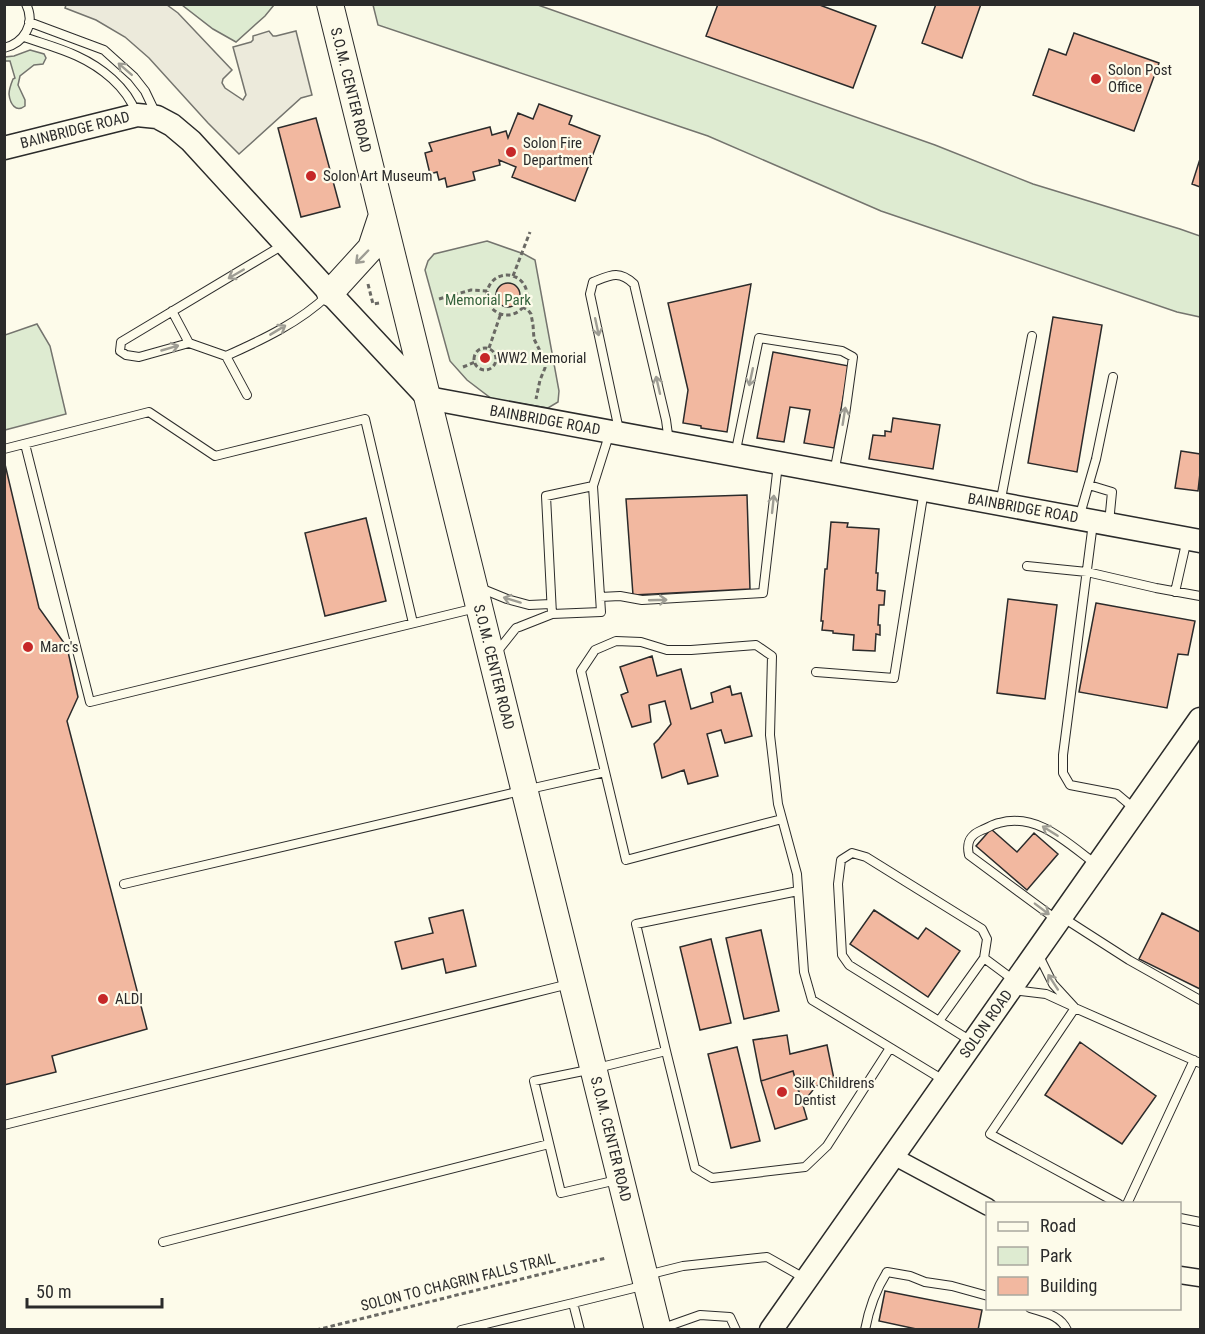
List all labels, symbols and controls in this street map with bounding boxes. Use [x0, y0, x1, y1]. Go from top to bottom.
street label: S.O.M. CENTER ROAD [327, 26, 375, 154]
place label: Solon Post Office [1108, 61, 1172, 96]
one-way arrow [118, 62, 133, 76]
marker: Solon Post Office [1089, 72, 1103, 86]
street label: BAINBRIDGE ROAD [18, 108, 132, 152]
place label: Solon Fire Department [523, 134, 593, 169]
marker: Solon Fire Department [504, 145, 518, 159]
place label: Solon Art Museum [323, 167, 432, 185]
marker: Solon Art Museum [304, 169, 318, 183]
one-way arrow [355, 250, 369, 265]
one-way arrow [228, 268, 245, 280]
park label: Memorial Park [445, 291, 531, 309]
one-way arrow [591, 317, 603, 336]
one-way arrow [269, 323, 286, 335]
one-way arrow [160, 342, 179, 353]
place label: WW2 Memorial [497, 349, 587, 367]
marker: WW2 Memorial [478, 351, 492, 365]
one-way arrow [745, 367, 757, 386]
one-way arrow [651, 376, 663, 395]
street label: BAINBRIDGE ROAD [488, 401, 602, 439]
one-way arrow [839, 406, 850, 426]
street label: BAINBRIDGE ROAD [966, 489, 1080, 527]
one-way arrow [768, 495, 779, 515]
one-way arrow [503, 594, 522, 605]
one-way arrow [648, 594, 668, 605]
street label: S.O.M. CENTER ROAD [470, 603, 518, 731]
place label: Marc's [40, 638, 79, 656]
marker: Marc's [21, 640, 35, 654]
one-way arrow [1042, 825, 1059, 837]
one-way arrow [1033, 903, 1049, 915]
one-way arrow [1047, 973, 1060, 990]
street label: SOLON ROAD [956, 986, 1016, 1062]
place label: ALDI [115, 990, 143, 1008]
marker: ALDI [96, 992, 110, 1006]
place label: Silk Childrens Dentist [794, 1074, 875, 1109]
street label: S.O.M. CENTER ROAD [587, 1075, 635, 1203]
marker: Silk Childrens Dentist [775, 1085, 789, 1099]
legend [986, 1202, 1181, 1310]
text: Road [1040, 1215, 1076, 1236]
text: Park [1040, 1245, 1072, 1266]
street label: SOLON TO CHAGRIN FALLS TRAIL [359, 1249, 557, 1315]
scale bar [27, 1271, 162, 1309]
text: Building [1040, 1275, 1097, 1296]
text: 50 m [36, 1281, 71, 1302]

